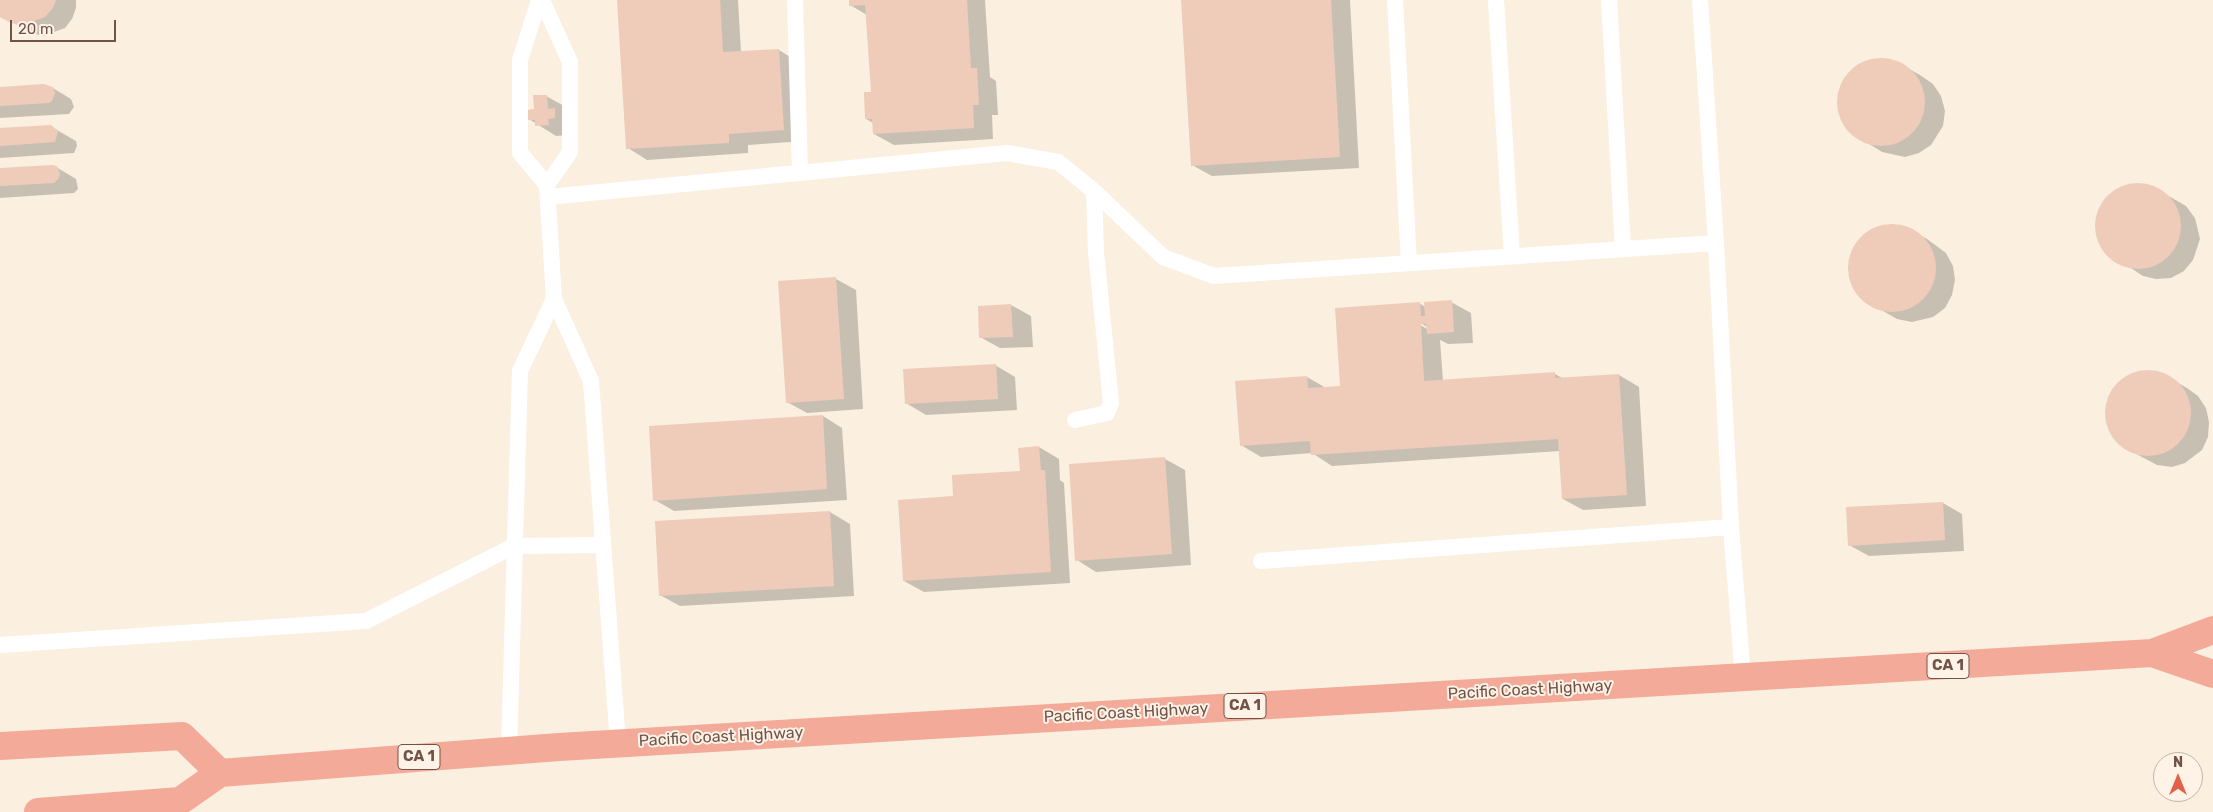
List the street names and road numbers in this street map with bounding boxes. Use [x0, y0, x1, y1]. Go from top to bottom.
road number: CA 1 [1927, 654, 1969, 678]
street label: Pacific Coast Highway [1447, 676, 1613, 704]
road number: CA 1 [1224, 694, 1266, 718]
street label: Pacific Coast Highway [1043, 699, 1209, 727]
street label: Pacific Coast Highway [638, 723, 804, 751]
road number: CA 1 [398, 744, 440, 770]

